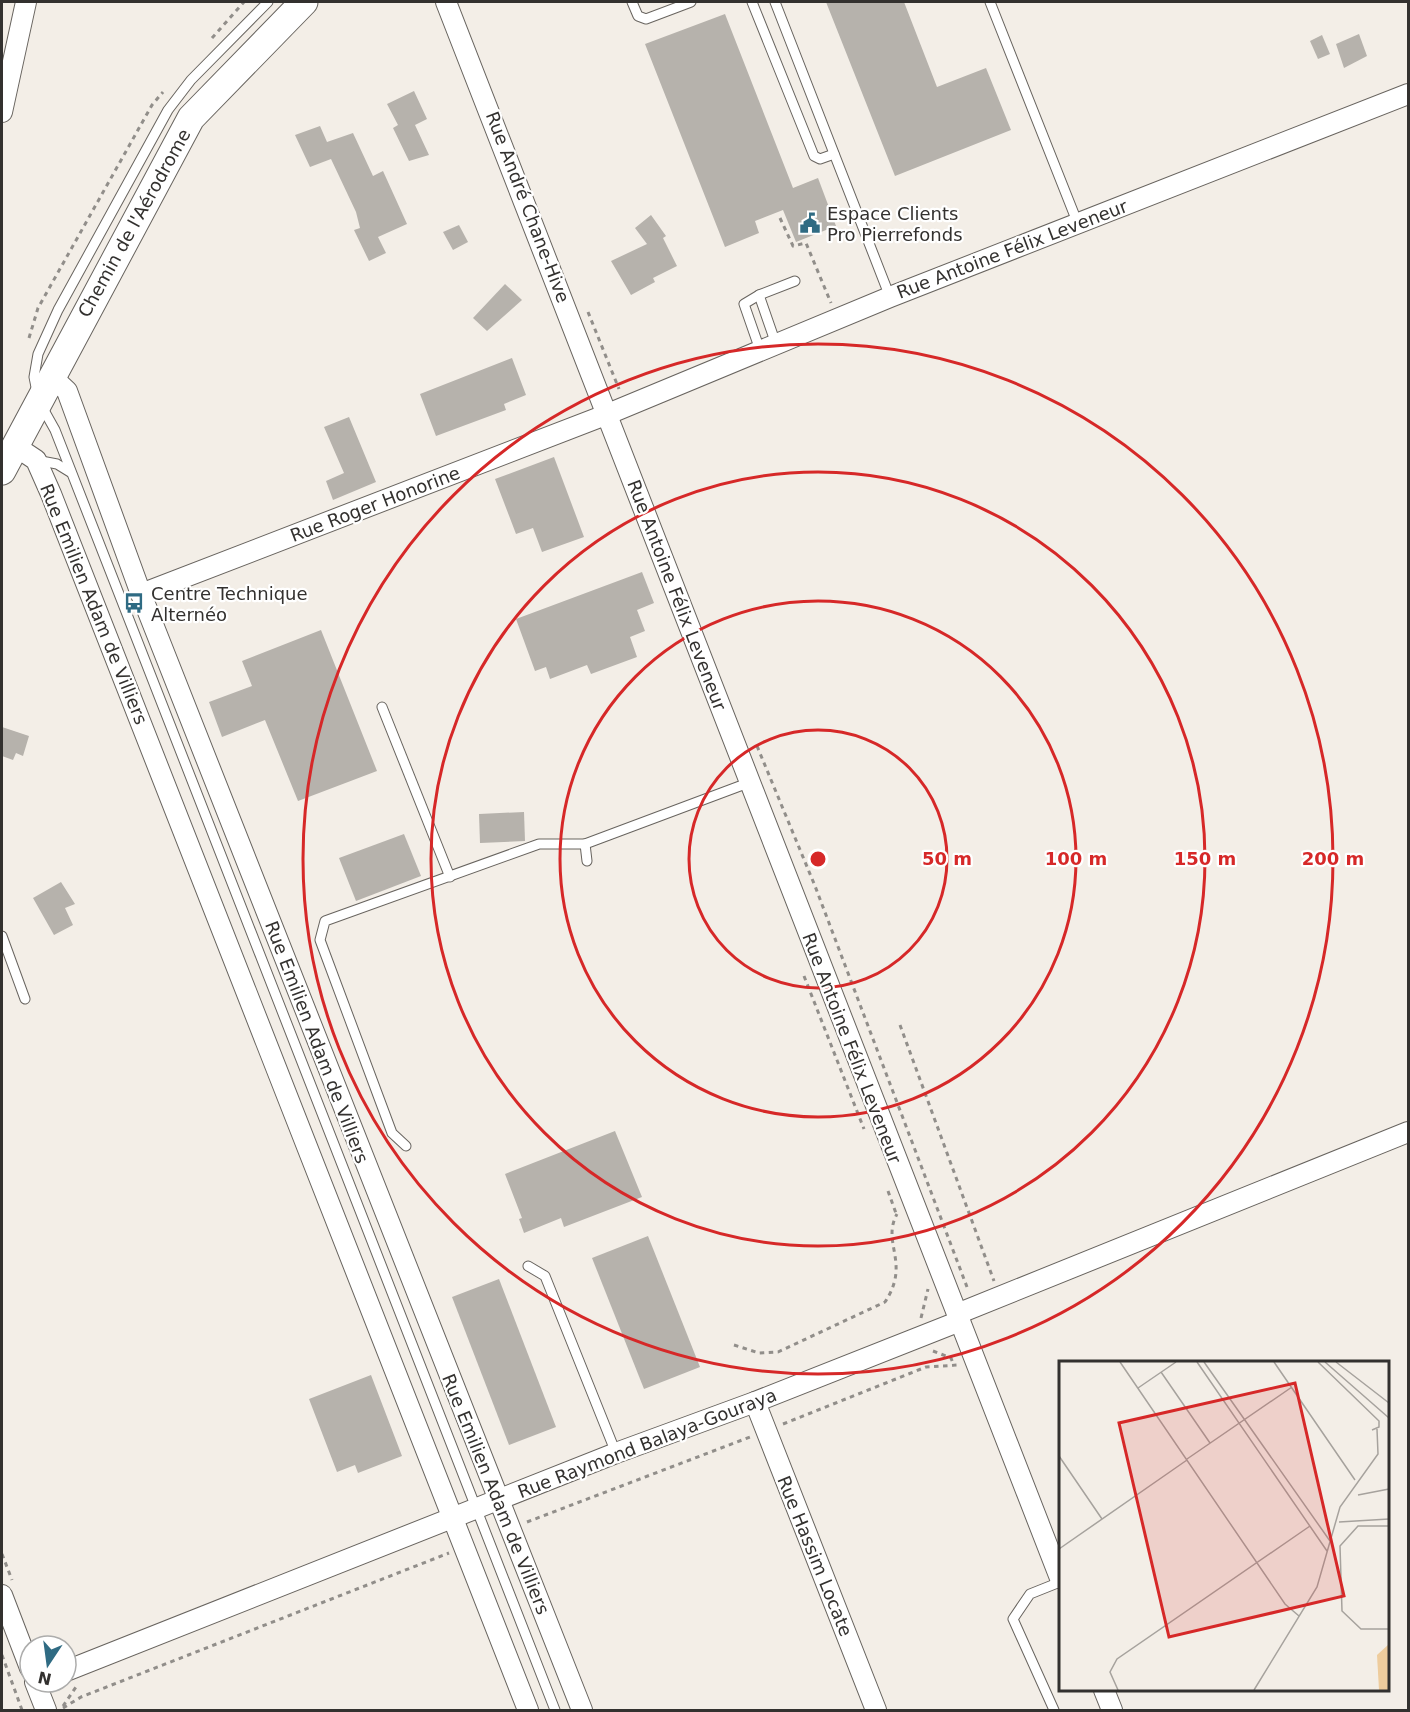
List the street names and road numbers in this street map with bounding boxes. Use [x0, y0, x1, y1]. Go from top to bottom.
street label: Rue André Chane-Hive [482, 108, 574, 306]
street label: Chemin de l'Aérodrome [73, 125, 195, 321]
street label: Rue Antoine Félix Leveneur [894, 195, 1131, 303]
street label: Rue Roger Honorine [287, 462, 463, 546]
street label: Rue Antoine Félix Leveneur [623, 477, 731, 714]
street label: Rue Emilien Adam de Villiers [36, 481, 152, 727]
street label: Rue Emilien Adam de Villiers [261, 918, 373, 1166]
street label: Rue Antoine Félix Leveneur [798, 930, 906, 1167]
street label: Rue Emilien Adam de Villiers [438, 1371, 554, 1617]
street label: Rue Raymond Balaya-Gouraya [515, 1384, 779, 1502]
street label: Rue Hassim Locate [773, 1473, 857, 1639]

